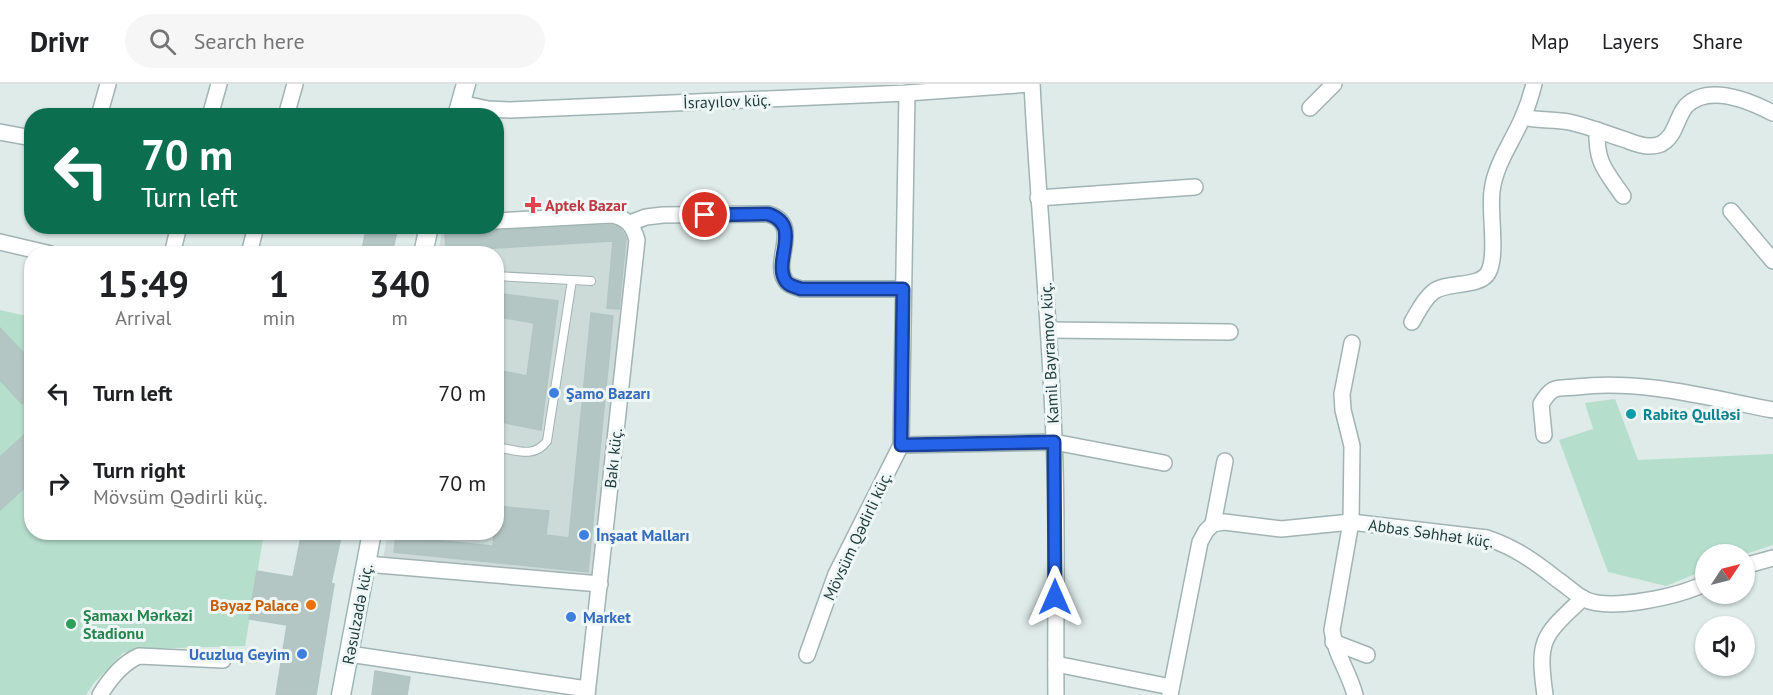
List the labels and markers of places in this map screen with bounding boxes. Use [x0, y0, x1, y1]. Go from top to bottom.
pin [679, 189, 730, 240]
place label: Aptek Bazar [545, 195, 627, 215]
marker: Aptek Bazar [526, 198, 540, 212]
place label: Şamo Bazarı [566, 383, 651, 403]
marker: Şamo Bazarı [547, 386, 561, 400]
place label: Rabitə Qulləsi [1643, 404, 1740, 424]
marker: Rabitə Qulləsi [1624, 407, 1638, 421]
place label: İnşaat Malları [596, 525, 690, 545]
marker: İnşaat Malları [577, 528, 591, 542]
place label: Bəyaz Palace [210, 595, 299, 615]
marker: Bəyaz Palace [304, 598, 318, 612]
place label: Şamaxı Mərkəzi Stadionu [83, 605, 193, 643]
place label: Market [583, 607, 631, 627]
marker: Market [564, 610, 578, 624]
marker: Şamaxı Mərkəzi Stadionu [64, 617, 78, 631]
place label: Ucuzluq Geyim [189, 644, 290, 664]
marker: Ucuzluq Geyim [295, 647, 309, 661]

